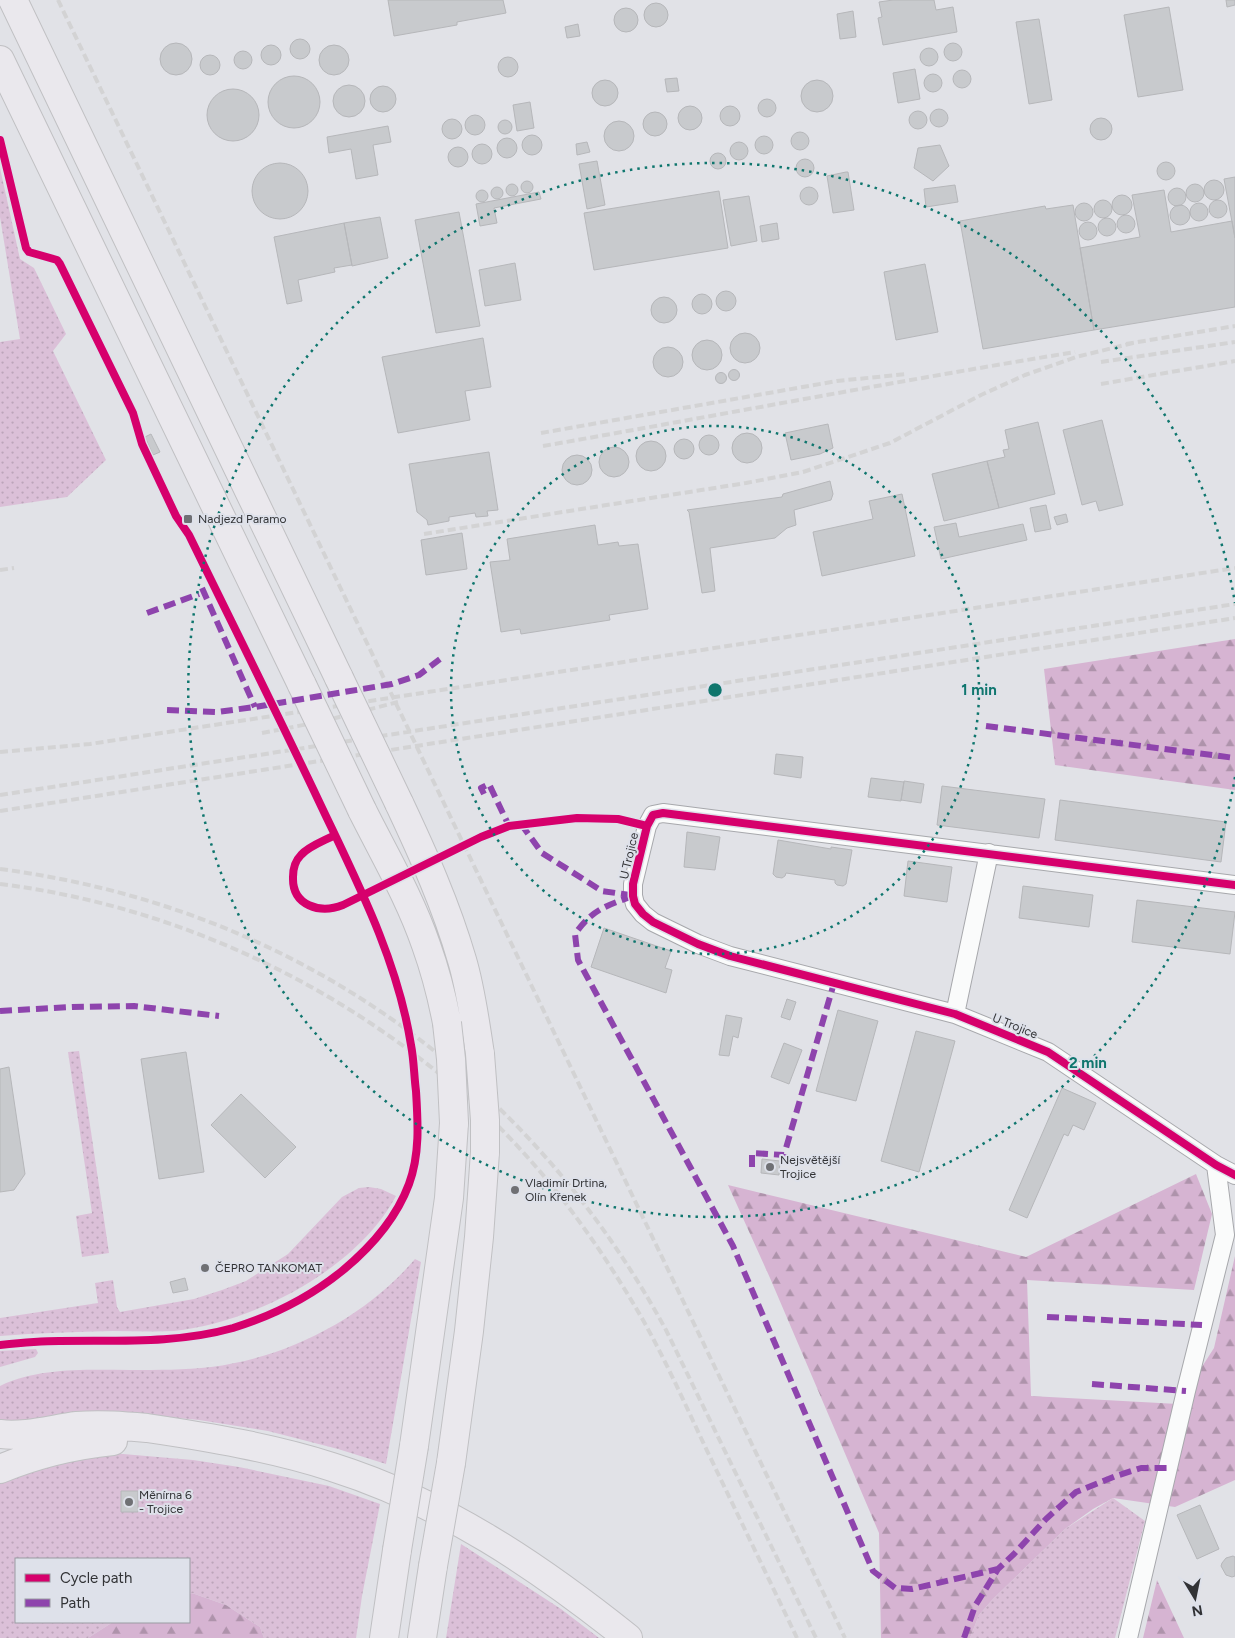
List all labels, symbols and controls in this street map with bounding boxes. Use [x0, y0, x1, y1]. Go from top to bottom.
place label: Nadjezd Paramo [198, 512, 286, 526]
marker: Nadjezd Paramo [182, 513, 194, 525]
centre of rings [706, 681, 724, 699]
text: 1 min [961, 681, 997, 699]
street label: U Trojice [617, 831, 641, 881]
street label: U Trojice [990, 1011, 1040, 1042]
text: 2 min [1069, 1054, 1107, 1072]
place label: Nejsvětější Trojice [780, 1153, 841, 1181]
marker: Nejsvětější Trojice [764, 1161, 776, 1173]
place label: Vladimír Drtina, Olín Křenek [525, 1176, 607, 1204]
marker: Vladimír Drtina, Olín Křenek [509, 1184, 521, 1196]
place label: ČEPRO TANKOMAT [215, 1261, 322, 1275]
marker: ČEPRO TANKOMAT [199, 1262, 211, 1274]
place label: Měnírna 6 - Trojice [139, 1488, 192, 1516]
marker: Měnírna 6 - Trojice [123, 1496, 135, 1508]
legend [15, 1558, 190, 1623]
text: Cycle path [60, 1569, 132, 1587]
north arrow [1170, 1573, 1220, 1623]
text: Path [60, 1594, 90, 1612]
text: N [1190, 1601, 1204, 1620]

